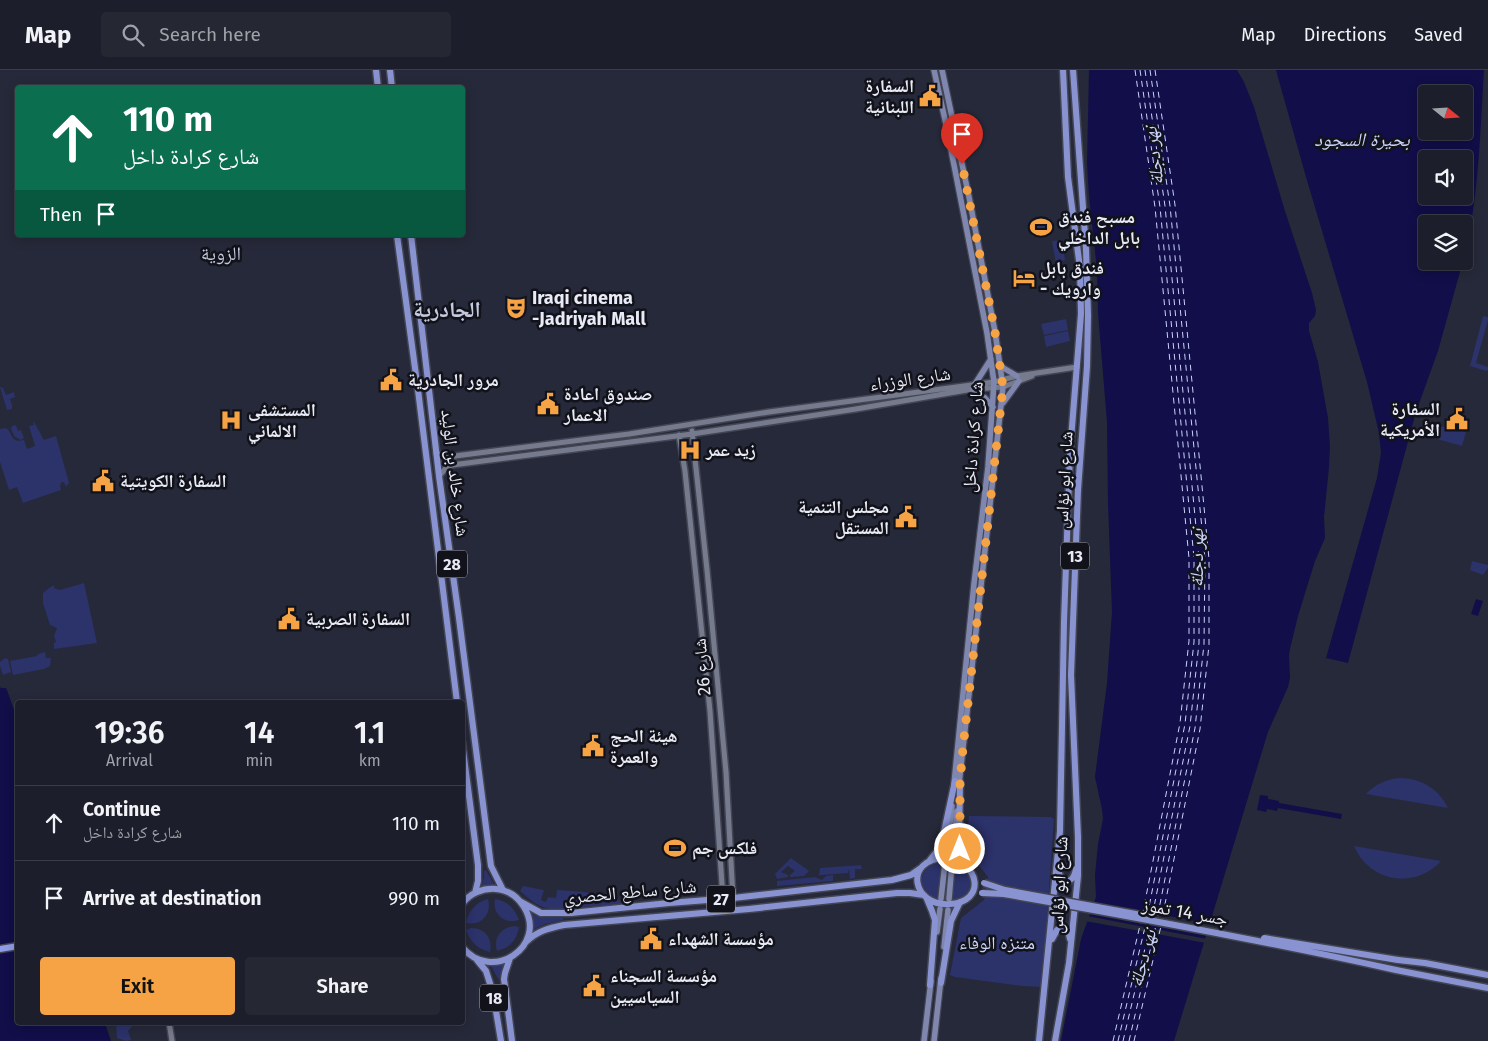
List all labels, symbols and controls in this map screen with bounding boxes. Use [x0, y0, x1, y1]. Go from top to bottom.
search box [101, 12, 451, 57]
text: Map [25, 21, 71, 49]
icon: search [119, 21, 147, 49]
text: Search here [159, 23, 261, 46]
text: Map [1241, 24, 1276, 46]
text: Directions [1304, 24, 1386, 46]
text: Saved [1414, 24, 1463, 46]
place label: السفارة اللبنانية [865, 75, 914, 118]
public building icon: السفارة اللبنانية [917, 83, 943, 109]
north arrow [1418, 85, 1472, 140]
map controls [1418, 85, 1473, 270]
text: 110 m [123, 98, 213, 140]
icon: ahead [40, 105, 105, 170]
pin [941, 113, 983, 164]
icon: arrive [948, 120, 976, 148]
water label: نهر دجلة [1138, 123, 1168, 186]
water label: بحيرة السجود [1314, 128, 1411, 151]
text: شارع كرادة داخل [123, 143, 259, 170]
button: sound [1418, 150, 1473, 205]
icon: arrive [92, 200, 120, 228]
text: Then [40, 203, 82, 226]
place label: مسبح فندق بابل الداخلي [1058, 206, 1140, 252]
sports icon: مسبح فندق بابل الداخلي [1028, 214, 1054, 240]
button: layers [1418, 215, 1473, 270]
district label: الزوية [201, 242, 241, 265]
place label: فندق بابل - وارويك [1040, 257, 1104, 300]
hotel icon: فندق بابل - وارويك [1011, 265, 1037, 291]
place label: Iraqi cinema -Jadriyah Mall [532, 287, 646, 330]
theatre icon: Iraqi cinema -Jadriyah Mall [503, 295, 529, 321]
district label: الجادرية [413, 296, 481, 323]
street label: شارع الوزراء [868, 362, 952, 396]
public building icon: مرور الجادرية [378, 367, 404, 393]
place label: مرور الجادرية [408, 369, 499, 391]
street label: شارع كرادة داخل [958, 381, 988, 493]
place label: صندوق اعادة الاعمار [563, 383, 652, 426]
public building icon: صندوق اعادة الاعمار [535, 391, 561, 417]
place label: السفارة الأمريكية [1380, 398, 1440, 441]
place label: المستشفى الالماني [248, 399, 316, 445]
public building icon: السفارة الأمريكية [1444, 406, 1470, 432]
hospital icon: المستشفى الالماني [218, 407, 244, 433]
street label: شارع خالد بن الوليد [436, 408, 474, 538]
street label: شارع ابو نؤاس [1050, 431, 1078, 529]
hospital icon: زيد عمر [677, 437, 703, 463]
place label: زيد عمر [705, 439, 756, 461]
public building icon: السفارة الكويتية [90, 468, 116, 494]
place label: السفارة الكويتية [120, 470, 227, 492]
place label: مجلس التنمية المستقل [798, 496, 889, 539]
public building icon: مجلس التنمية المستقل [893, 504, 919, 530]
water label: نهر دجلة [1185, 526, 1208, 587]
road number: 13 [1061, 542, 1089, 570]
road number: 28 [437, 550, 467, 578]
public building icon: السفارة الصربية [276, 606, 302, 632]
place label: السفارة الصربية [306, 608, 410, 630]
street label: شارع 26 [689, 637, 715, 697]
text: 19:36 [95, 715, 165, 751]
text: 14 [244, 715, 274, 751]
text: 1.1 [354, 715, 385, 751]
place label: هيئة الحج والعمرة [610, 725, 678, 768]
public building icon: هيئة الحج والعمرة [580, 733, 606, 759]
text: Arrival [106, 751, 153, 770]
text: min [245, 751, 273, 770]
text: km [359, 751, 381, 770]
text: Continue [83, 798, 161, 821]
icon: ahead [40, 809, 68, 837]
text: 110 m [392, 812, 440, 835]
position arrow [933, 822, 985, 874]
text: شارع كرادة داخل [83, 823, 182, 842]
sports icon: فلكس جم [662, 835, 688, 861]
street label: شارع ابو نؤاس [1045, 836, 1073, 934]
place label: فلكس جم [692, 837, 757, 860]
street label: شارع ساطع الحصري [563, 875, 698, 912]
icon: arrive [40, 884, 68, 912]
road number: 27 [707, 886, 735, 912]
text: Arrive at destination [83, 887, 262, 910]
text: 990 m [388, 887, 440, 910]
street label: جسر 14 تموز [1139, 893, 1230, 930]
water label: نهر دجلة [1124, 924, 1162, 989]
public building icon: مؤسسة الشهداء [638, 926, 664, 952]
place label: مؤسسة الشهداء [668, 928, 774, 950]
park label: متنزه الوفاء [959, 932, 1035, 954]
button: Exit [40, 957, 235, 1015]
button: Share [245, 957, 440, 1015]
place label: مؤسسة السجناء السياسيين [610, 965, 717, 1008]
public building icon: مؤسسة السجناء السياسيين [581, 973, 607, 999]
road number: 18 [480, 984, 508, 1011]

